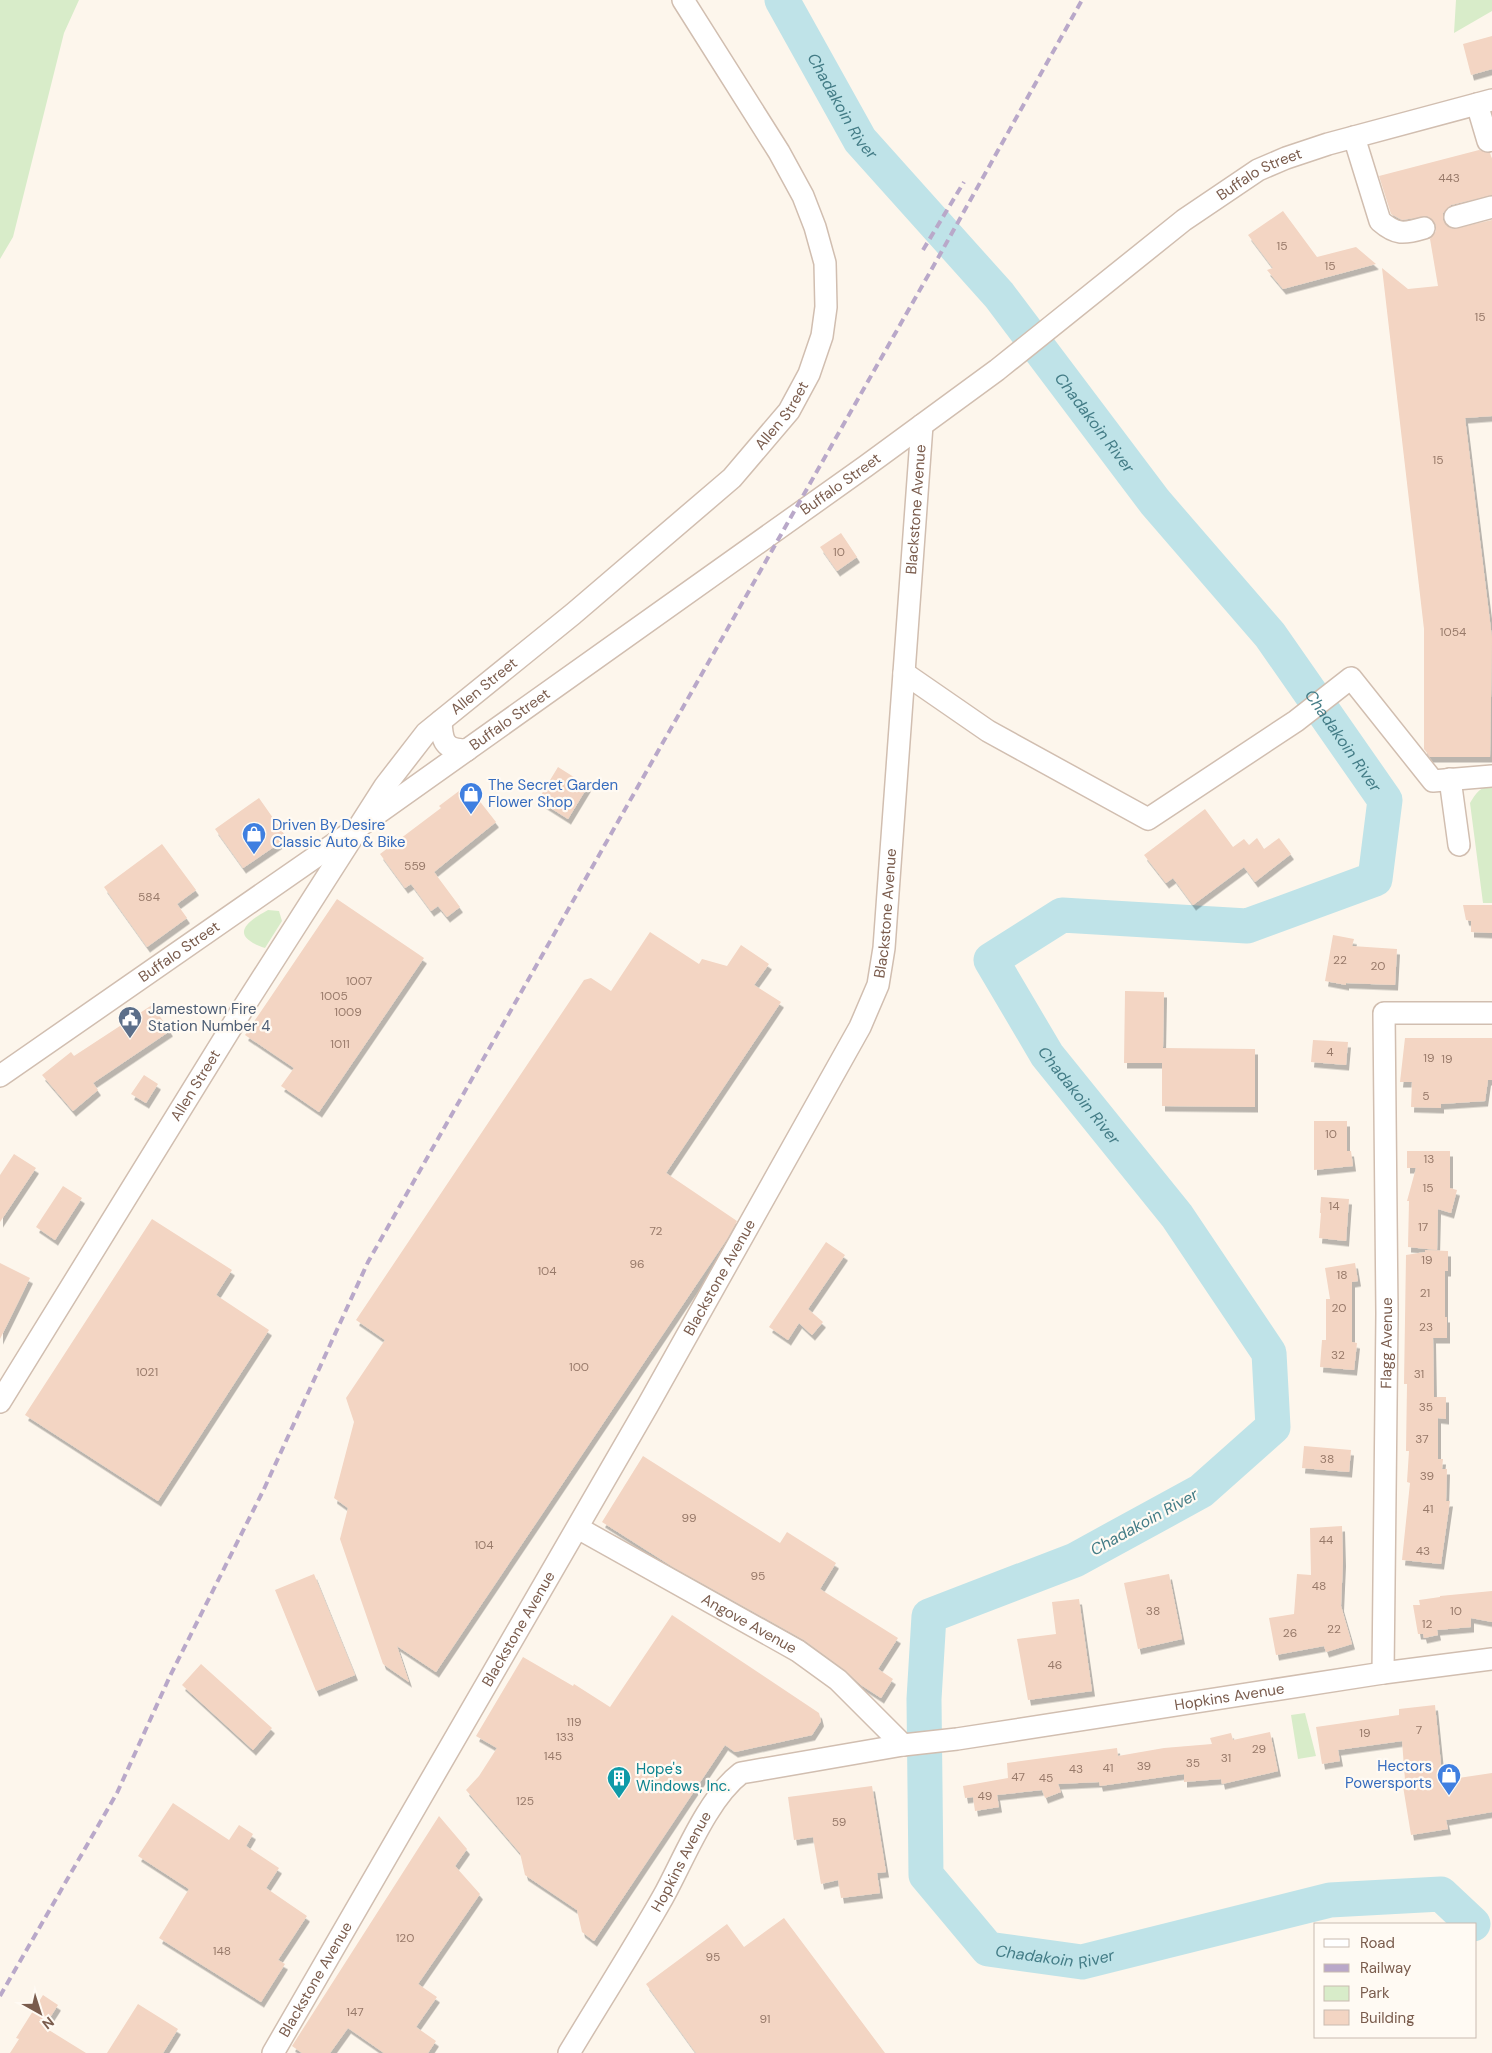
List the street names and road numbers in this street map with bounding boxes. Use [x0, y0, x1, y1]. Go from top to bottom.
street label: Buffalo Street [1213, 143, 1305, 205]
street label: Allen Street [750, 378, 813, 454]
street label: Blackstone Avenue [901, 444, 931, 575]
street label: Buffalo Street [796, 448, 885, 520]
street label: Allen Street [446, 653, 522, 719]
street label: Buffalo Street [465, 684, 554, 755]
street label: Blackstone Avenue [869, 848, 901, 980]
street label: Buffalo Street [135, 916, 224, 987]
street label: Allen Street [166, 1046, 225, 1125]
street label: Blackstone Avenue [679, 1216, 760, 1339]
street label: Flagg Avenue [1376, 1297, 1397, 1389]
street label: Blackstone Avenue [477, 1568, 560, 1690]
street label: Angove Avenue [698, 1589, 800, 1658]
street label: Hopkins Avenue [1173, 1678, 1286, 1715]
street label: Hopkins Avenue [647, 1808, 716, 1916]
street label: Blackstone Avenue [274, 1918, 357, 2041]

